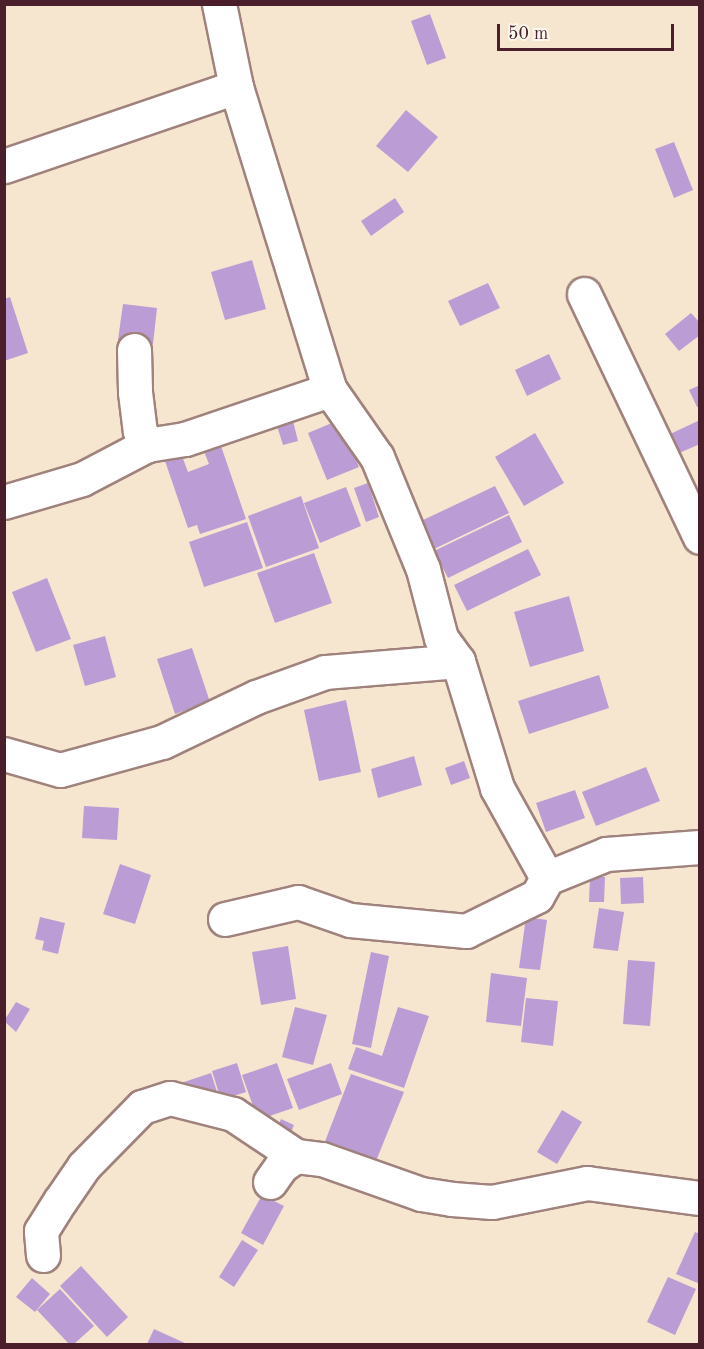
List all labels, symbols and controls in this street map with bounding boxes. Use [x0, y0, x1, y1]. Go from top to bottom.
scale bar [500, 12, 677, 50]
text: 50 m [508, 25, 548, 43]

